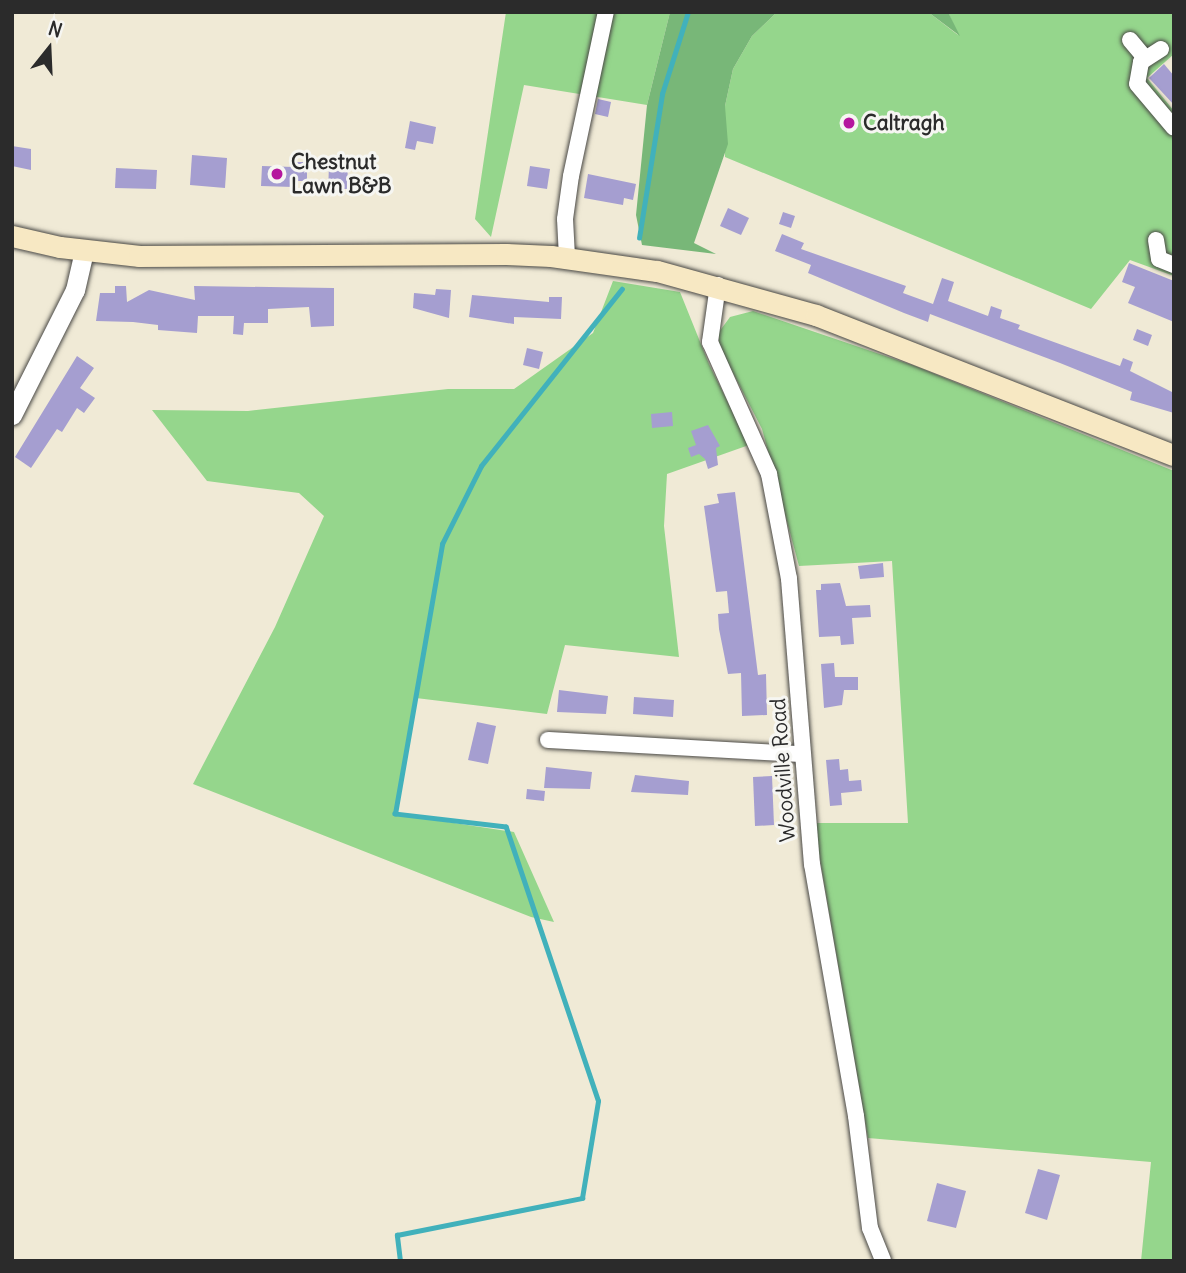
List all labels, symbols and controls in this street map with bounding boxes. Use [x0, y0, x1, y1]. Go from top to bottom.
north arrow [14, 14, 84, 84]
text: N [46, 16, 65, 42]
place label: Caltragh [863, 110, 945, 136]
marker: Caltragh [841, 115, 857, 131]
place label: Chestnut Lawn B&B [291, 149, 392, 199]
marker: Chestnut Lawn B&B [269, 166, 285, 182]
street label: Woodville Road [765, 697, 801, 843]

